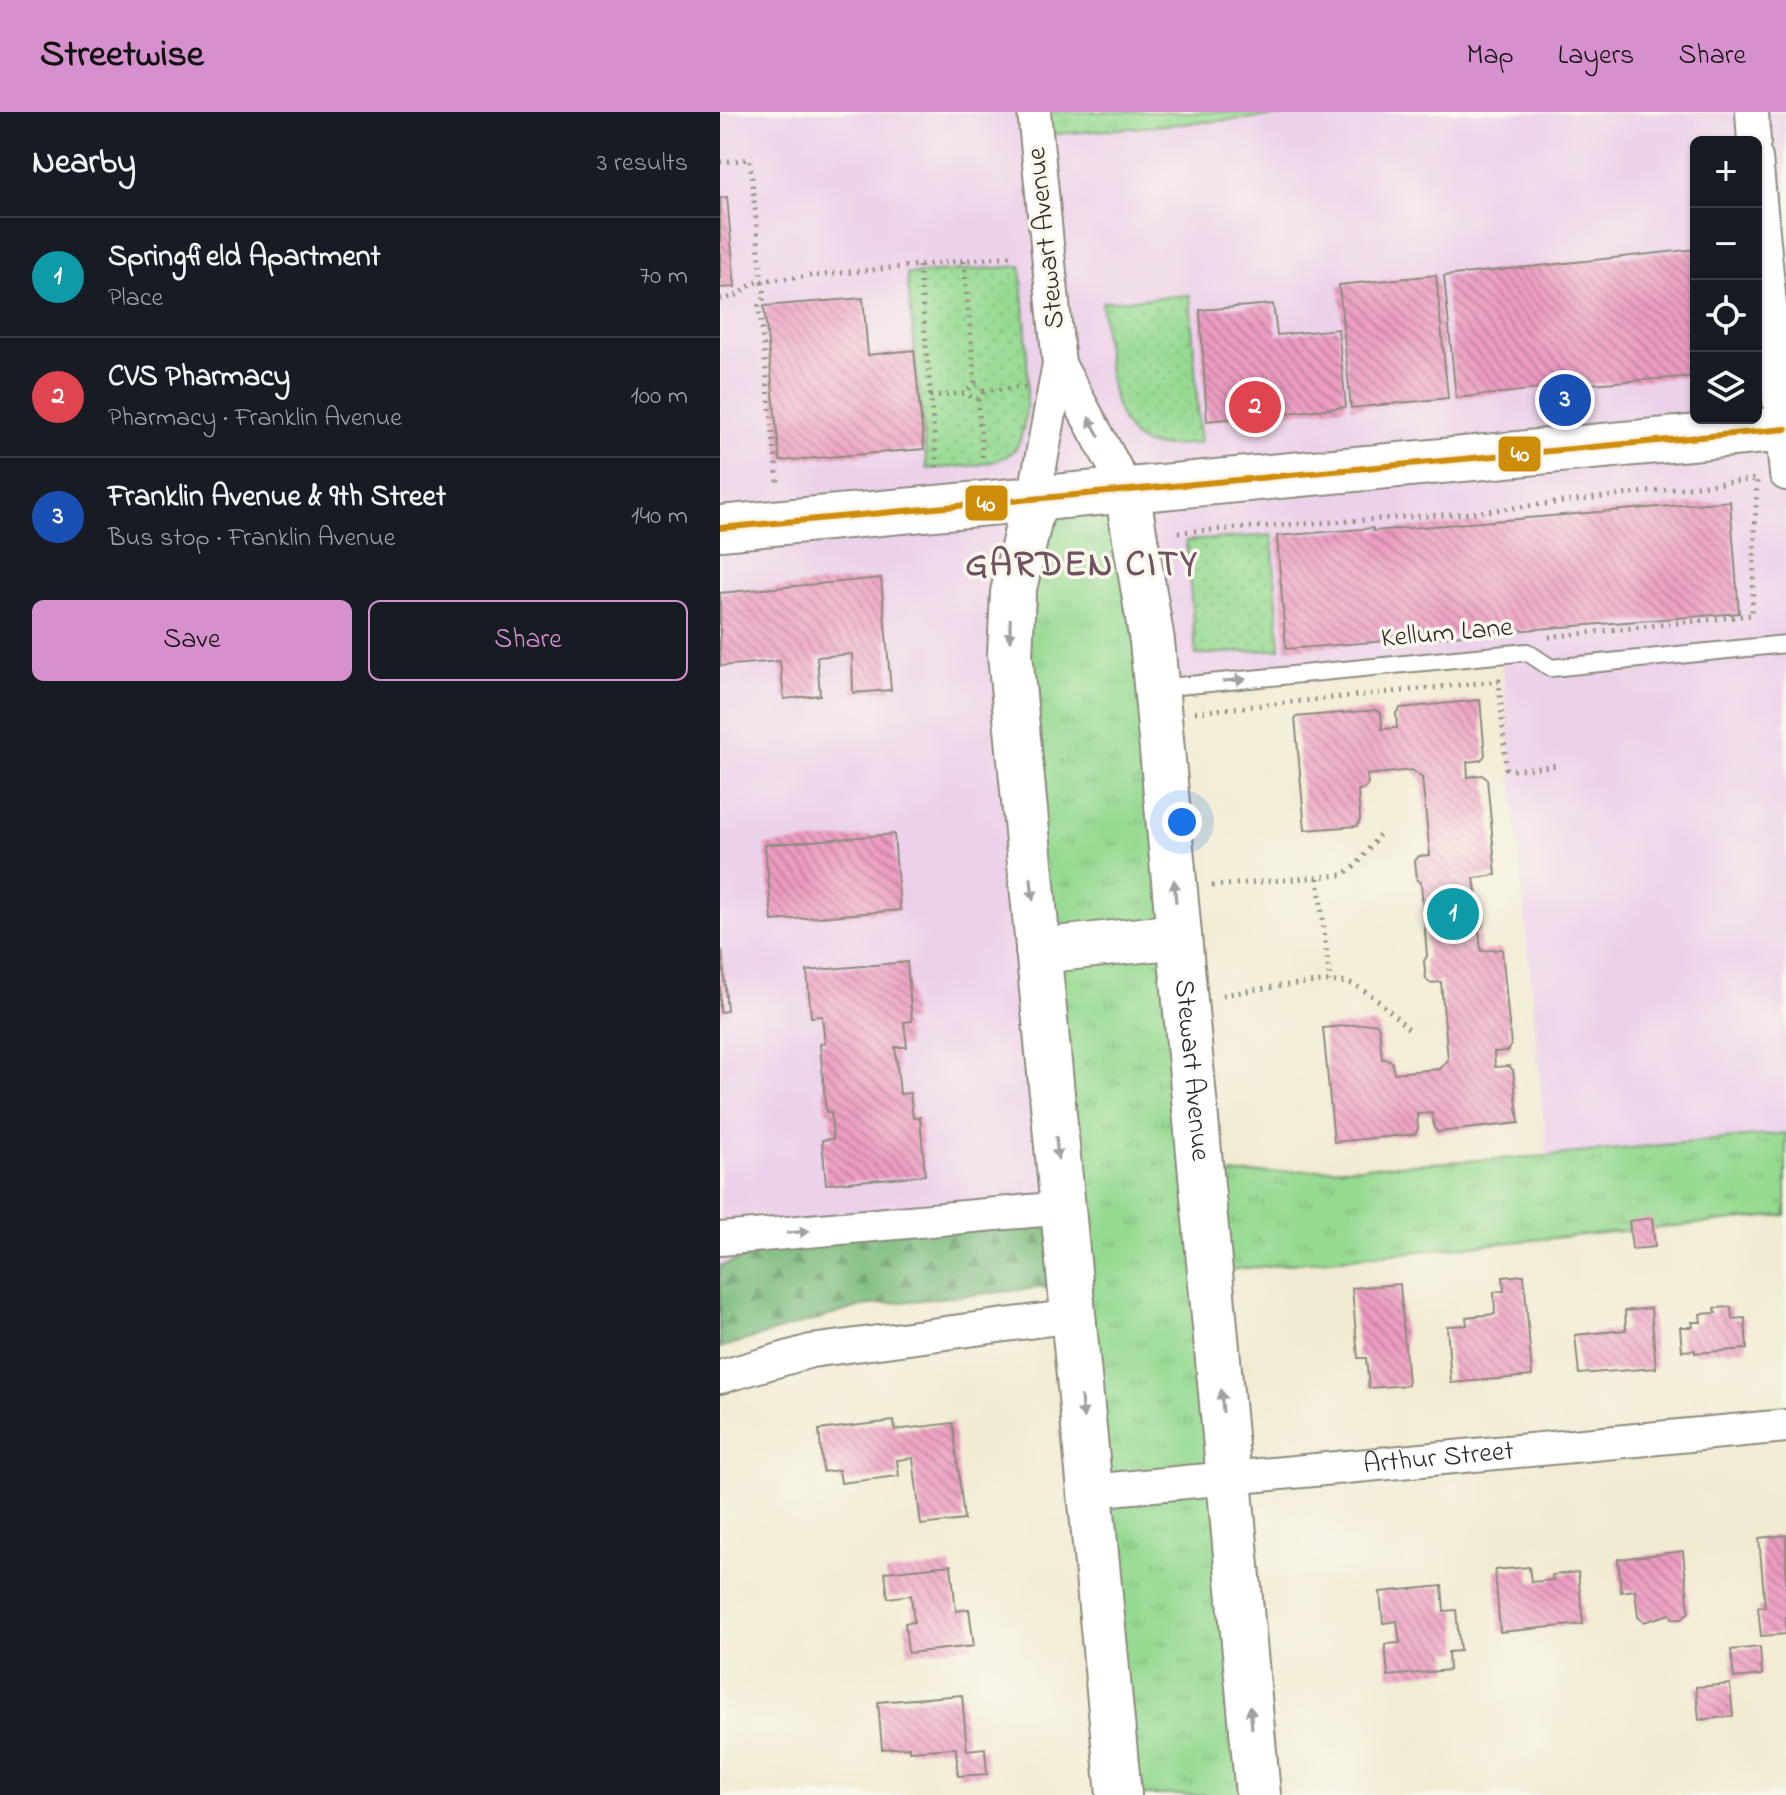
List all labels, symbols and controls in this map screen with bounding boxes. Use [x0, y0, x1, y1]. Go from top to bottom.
text: Streetwise [40, 28, 204, 84]
text: Map [1466, 36, 1514, 77]
text: Layers [1558, 36, 1634, 77]
text: Share [1678, 36, 1746, 77]
map controls [1690, 136, 1762, 424]
button: + [1690, 136, 1762, 208]
text: Nearby [32, 139, 136, 189]
text: 3 results [597, 145, 688, 183]
street label: Stewart Avenue [1017, 145, 1077, 331]
button: − [1690, 208, 1762, 280]
text: Springfield Apartment [108, 236, 381, 280]
text: 1 [54, 258, 62, 296]
text: 70 m [639, 258, 688, 296]
text: Place [108, 280, 163, 318]
button: locate [1690, 280, 1762, 352]
button: layers [1690, 352, 1762, 424]
text: CVS Pharmacy [108, 356, 290, 400]
pin: 3 [1539, 370, 1591, 430]
pin: 2 [1229, 377, 1281, 437]
text: 2 [52, 378, 64, 416]
text: 100 m [631, 378, 688, 416]
text: Pharmacy · Franklin Avenue [108, 400, 402, 438]
one-way arrow [1087, 416, 1101, 438]
line badge: 40 [1497, 435, 1542, 473]
text: 40 [1511, 440, 1530, 472]
text: Franklin Avenue & 9th Street [108, 476, 446, 520]
line badge: 40 [964, 484, 1009, 522]
text: 40 [977, 490, 996, 522]
text: 3 [53, 498, 63, 536]
text: 140 m [631, 498, 688, 536]
text: Bus stop · Franklin Avenue [108, 520, 395, 558]
district label: GARDEN CITY [965, 540, 1199, 593]
button: Save [32, 600, 352, 681]
button: Share [368, 600, 688, 681]
street label: Kellum Lane [1379, 608, 1515, 660]
one-way arrow [1004, 618, 1016, 643]
one-way arrow [1222, 674, 1247, 687]
your location [1162, 802, 1202, 842]
one-way arrow [1026, 877, 1039, 902]
one-way arrow [1168, 878, 1181, 903]
pin: 1 [1427, 884, 1479, 944]
street label: Stewart Avenue [1163, 977, 1220, 1163]
one-way arrow [1051, 1136, 1064, 1161]
one-way arrow [786, 1225, 811, 1238]
one-way arrow [1215, 1388, 1228, 1413]
one-way arrow [1075, 1395, 1088, 1420]
street label: Arthur Street [1361, 1431, 1516, 1486]
one-way arrow [1244, 1704, 1257, 1729]

